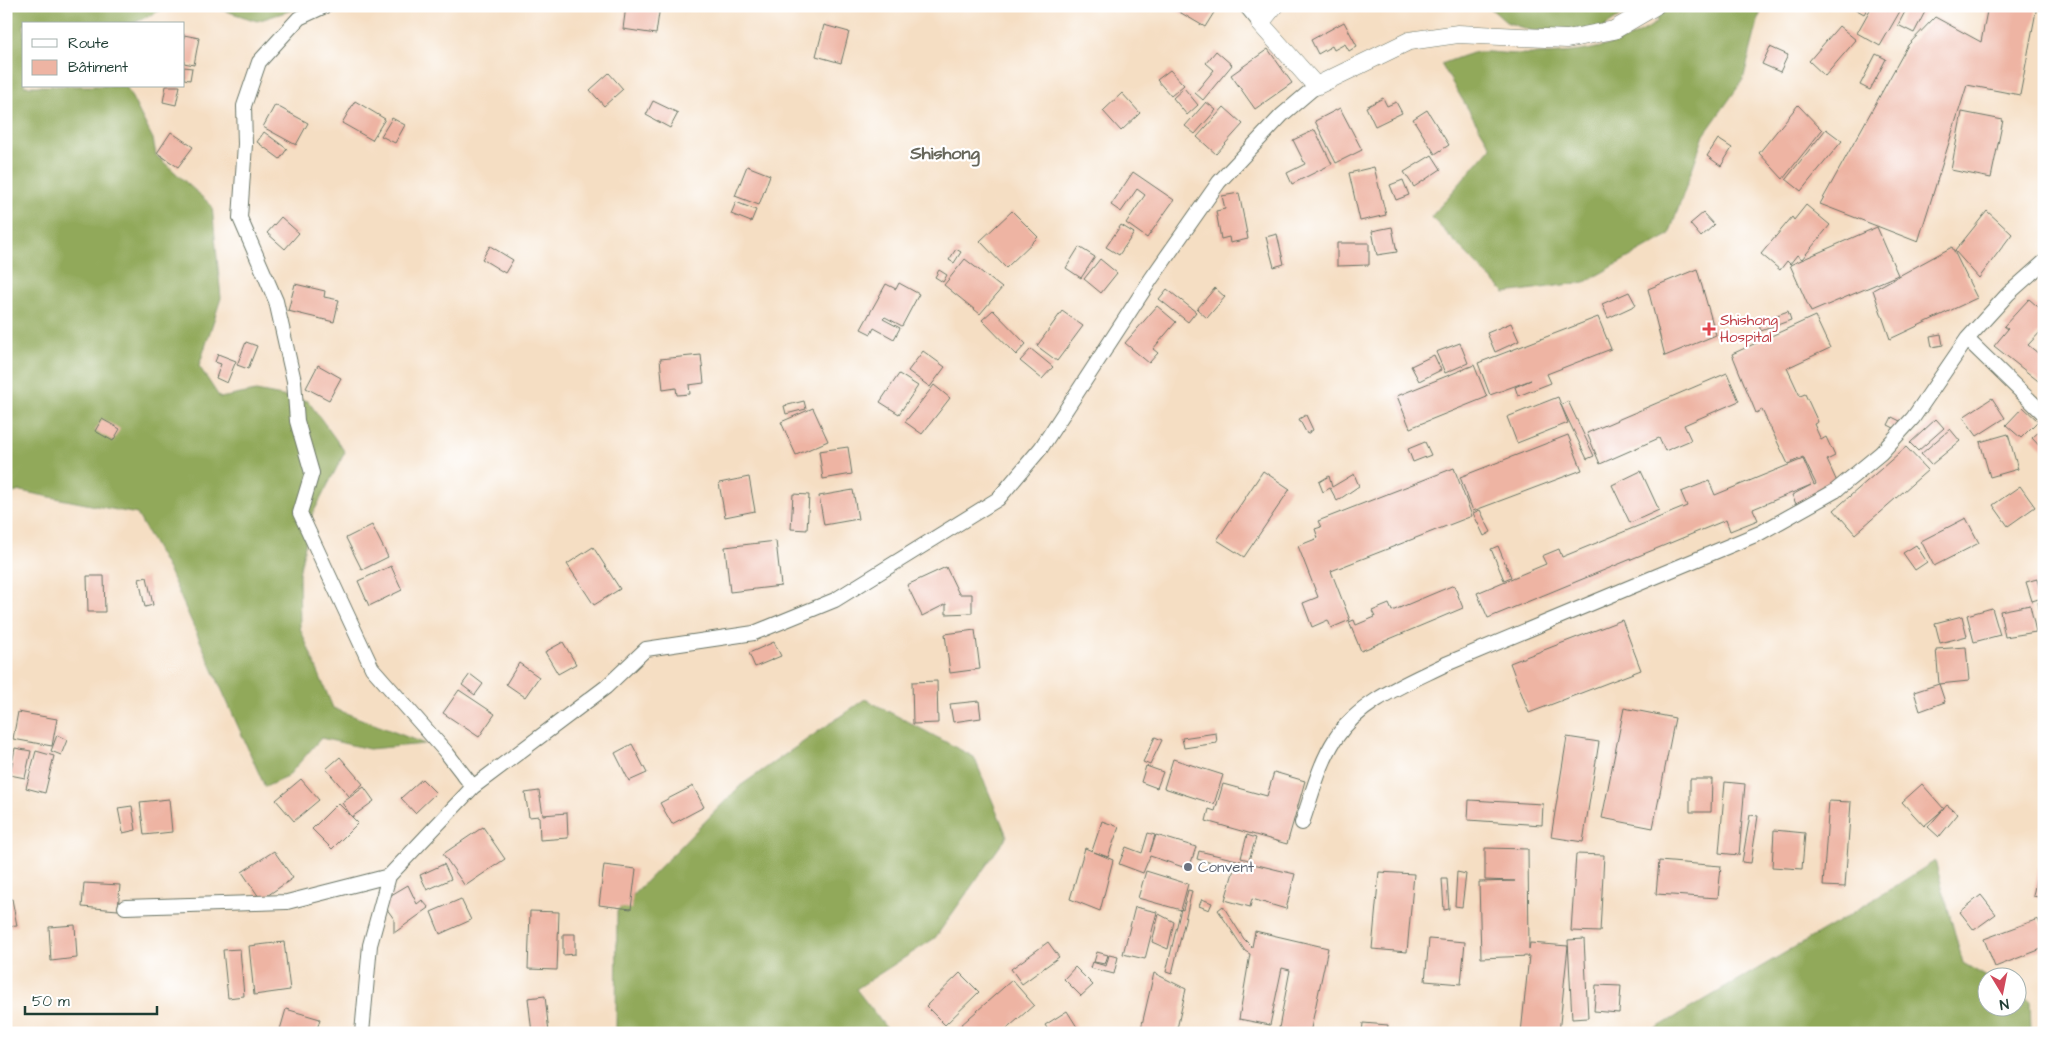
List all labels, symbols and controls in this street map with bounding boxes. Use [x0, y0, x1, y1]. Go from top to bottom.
legend [22, 22, 185, 88]
text: Route [68, 33, 109, 54]
text: Bâtiment [68, 57, 128, 78]
district label: Shishong [909, 141, 980, 167]
place label: Shishong Hospital [1720, 310, 1778, 348]
marker: Shishong Hospital [1702, 322, 1716, 336]
place label: Convent [1198, 857, 1254, 878]
marker: Convent [1182, 861, 1194, 873]
north arrow [1978, 966, 2028, 1016]
scale bar [25, 984, 158, 1016]
text: 50 m [32, 991, 70, 1012]
text: N [1998, 993, 2010, 1014]

